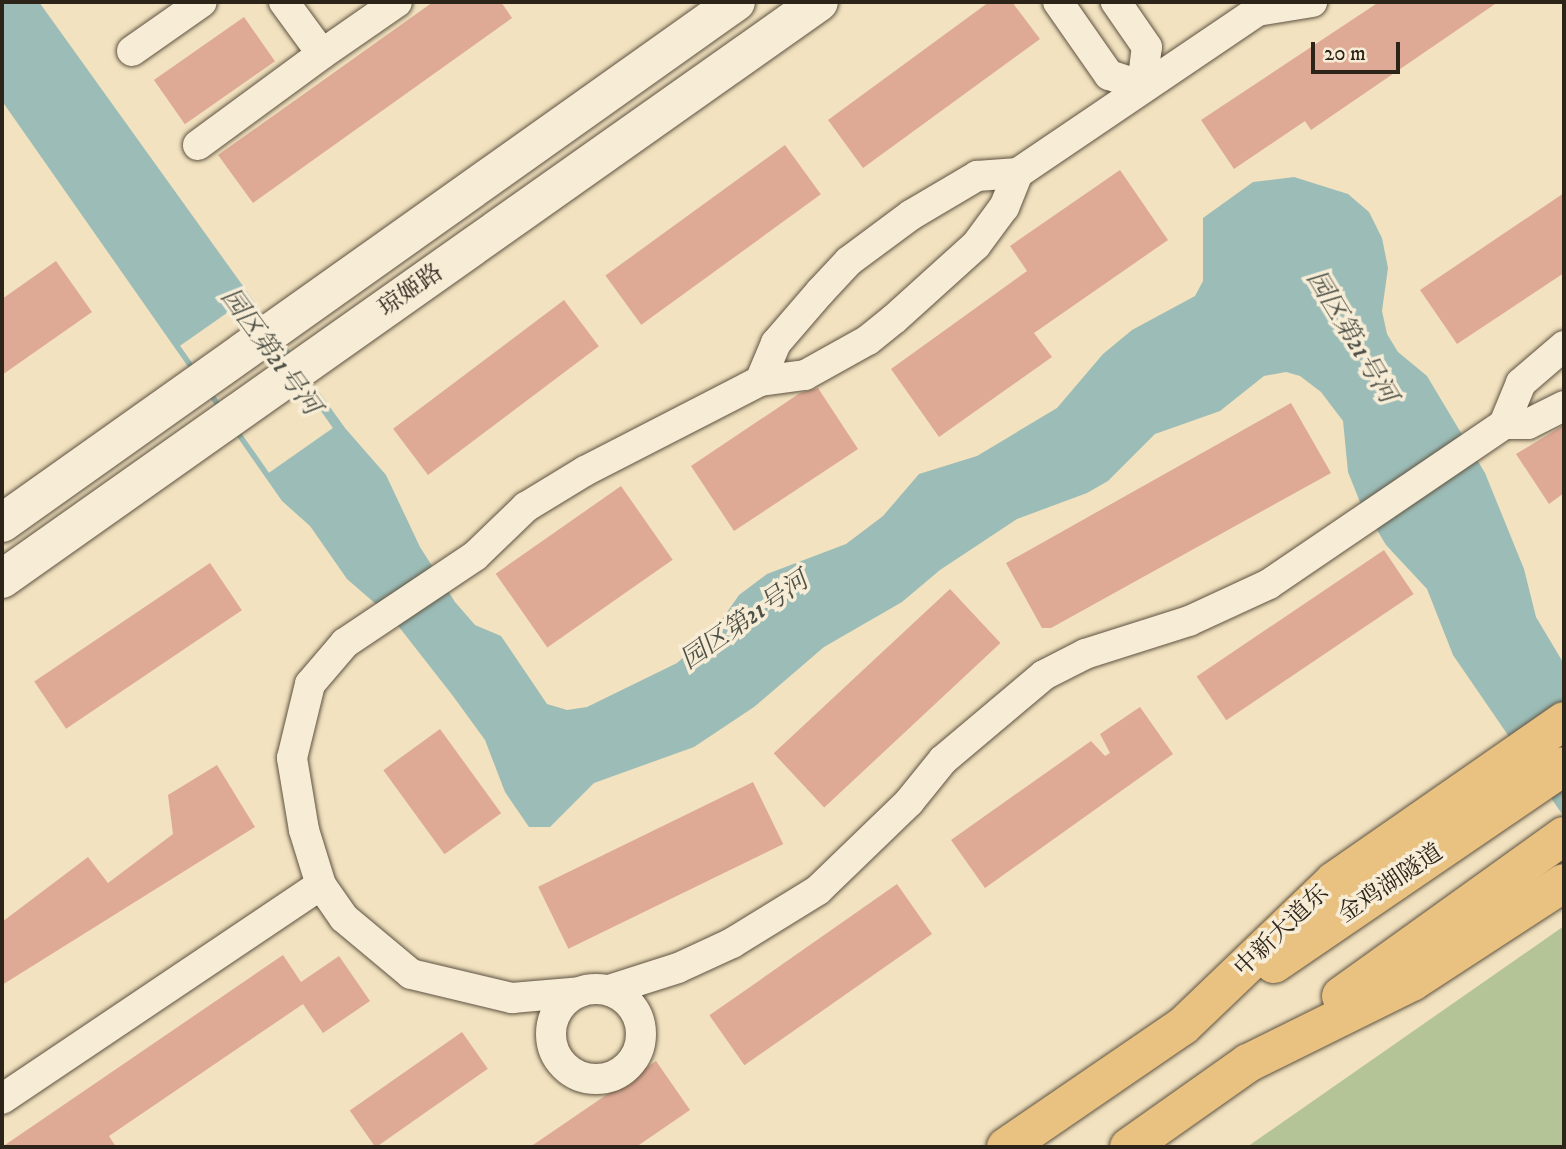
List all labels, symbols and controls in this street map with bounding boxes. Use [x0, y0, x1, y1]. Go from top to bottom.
scale bar [1314, 28, 1403, 72]
text: 20 m [1324, 41, 1366, 67]
street label: 琼姬路 [373, 259, 449, 323]
water label: 园区第21号河 [1299, 265, 1403, 409]
water label: 园区第21号河 [214, 283, 326, 421]
water label: 园区第21号河 [675, 566, 815, 676]
street label: 金鸡湖隧道 [1333, 839, 1449, 929]
street label: 中新大道东 [1229, 879, 1335, 983]

